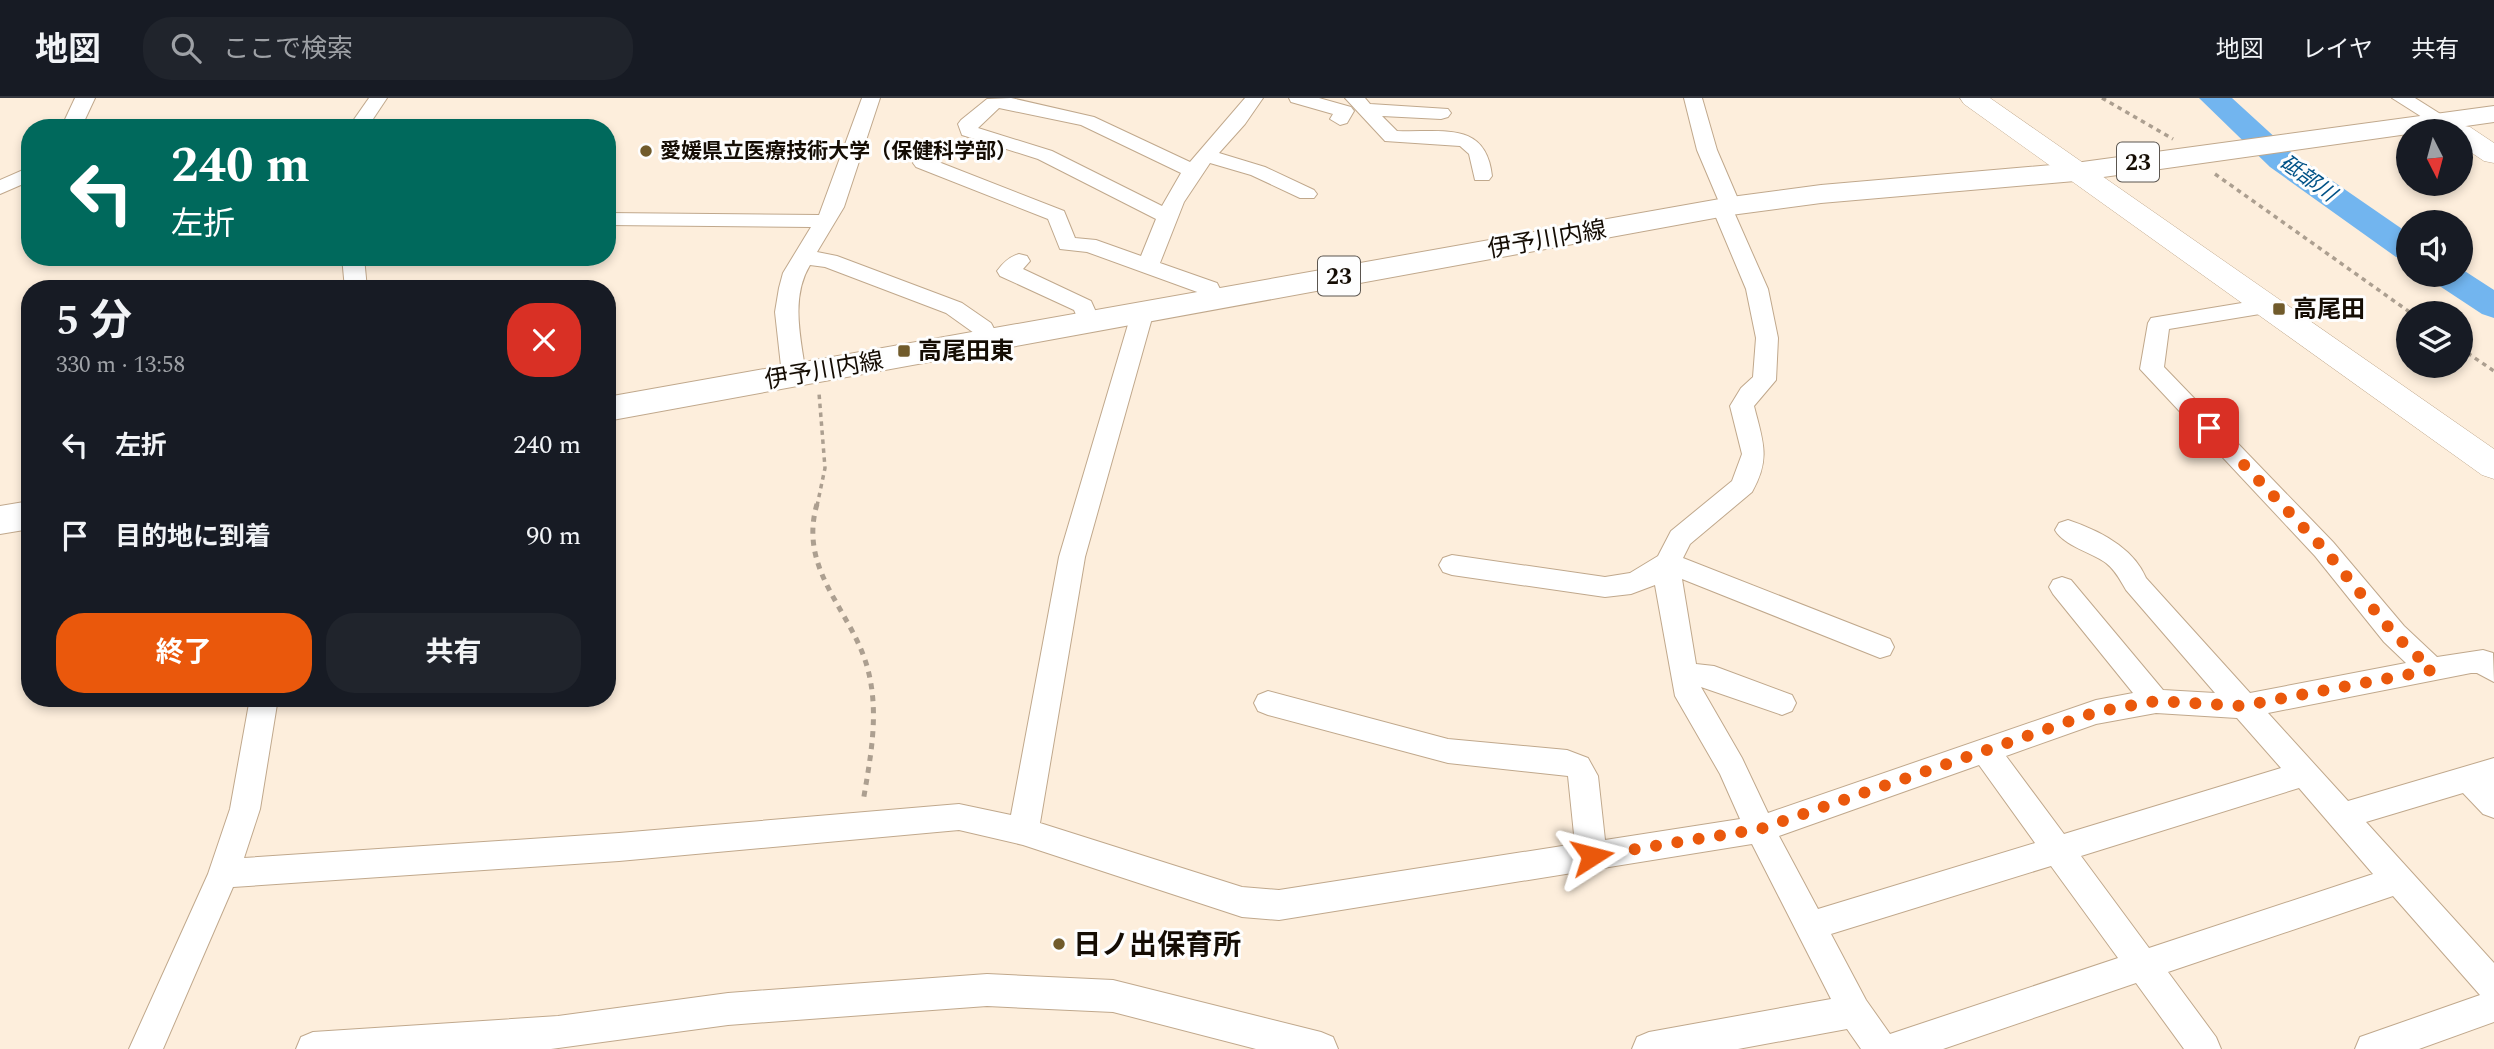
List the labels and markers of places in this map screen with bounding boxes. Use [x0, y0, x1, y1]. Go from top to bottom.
place label: 愛媛県立医療技術大学（保健科学部） [660, 136, 1017, 168]
marker: 愛媛県立医療技術大学（保健科学部） [638, 143, 654, 159]
place label: 高尾田 [2293, 292, 2365, 328]
marker: 高尾田 [2271, 301, 2287, 317]
place label: 高尾田東 [918, 334, 1014, 370]
marker: 高尾田東 [896, 343, 912, 359]
pin [2179, 398, 2239, 458]
place label: 日ノ出保育所 [1073, 924, 1241, 967]
marker: 日ノ出保育所 [1051, 936, 1067, 952]

